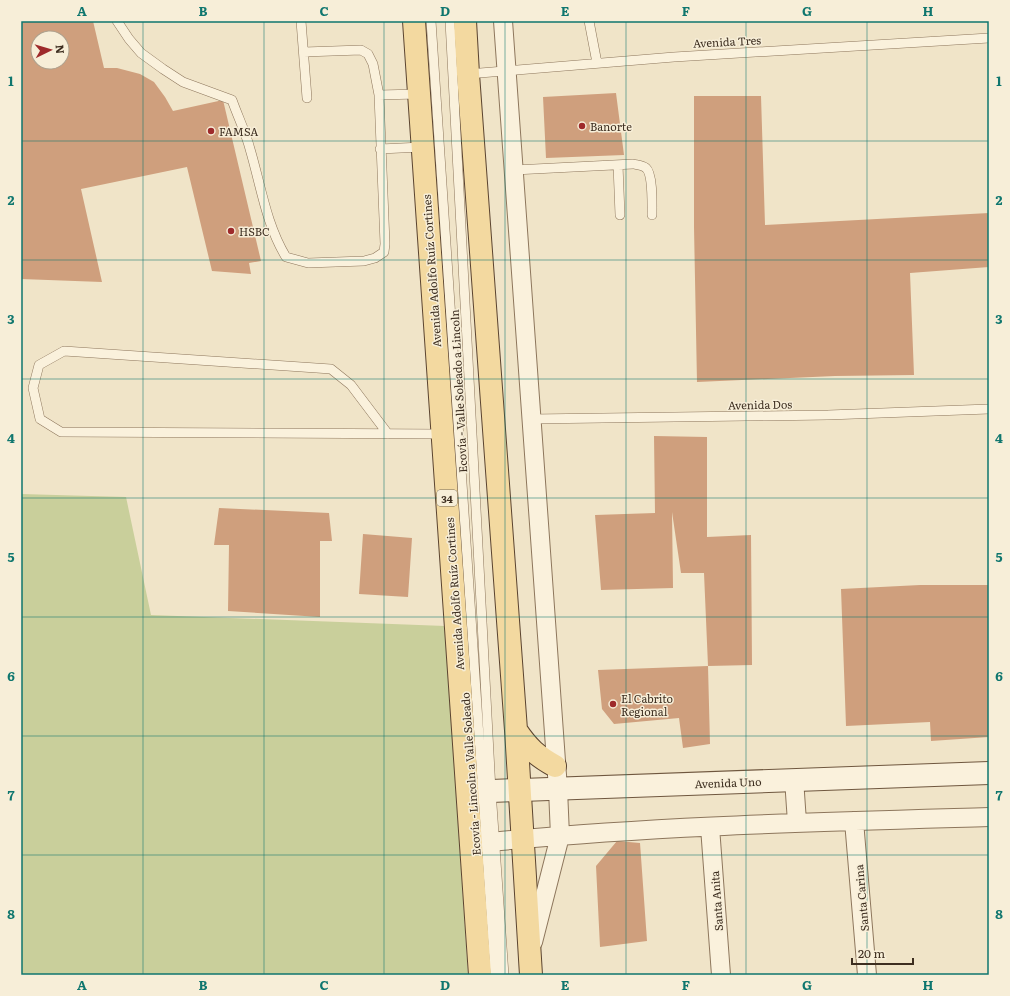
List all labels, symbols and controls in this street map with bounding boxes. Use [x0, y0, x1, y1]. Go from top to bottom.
text: A [77, 1, 87, 20]
text: B [199, 1, 208, 20]
text: C [319, 1, 329, 20]
text: D [440, 1, 450, 20]
text: E [561, 1, 570, 20]
text: F [682, 1, 690, 20]
text: G [802, 1, 812, 20]
text: H [923, 1, 934, 20]
north arrow [30, 30, 70, 70]
street label: Avenida Tres [693, 31, 761, 51]
text: N [53, 44, 69, 54]
text: 1 [8, 71, 14, 90]
text: 1 [996, 71, 1002, 90]
place label: Banorte [590, 118, 632, 134]
marker: Banorte [577, 121, 587, 131]
place label: FAMSA [219, 123, 258, 139]
marker: FAMSA [206, 126, 216, 136]
text: 2 [8, 190, 15, 209]
text: 2 [996, 190, 1003, 209]
street label: Avenida Adolfo Ruíz Cortines [418, 194, 444, 348]
place label: HSBC [239, 223, 270, 239]
marker: HSBC [226, 226, 236, 236]
text: 3 [7, 309, 15, 328]
street label: Ecovía - Valle Soleado a Lincoln [446, 309, 470, 473]
text: 3 [995, 309, 1003, 328]
street label: Avenida Dos [728, 395, 792, 413]
text: 4 [7, 428, 15, 447]
text: 4 [995, 428, 1003, 447]
road number: 34 [437, 490, 457, 506]
street label: Avenida Adolfo Ruíz Cortines [441, 517, 467, 671]
text: 5 [7, 547, 15, 566]
text: 5 [995, 547, 1003, 566]
text: 6 [7, 666, 15, 685]
text: 6 [995, 666, 1003, 685]
place label: El Cabrito Regional [621, 690, 673, 719]
street label: Ecovía - Lincoln a Valle Soleado [456, 692, 484, 856]
marker: El Cabrito Regional [608, 699, 618, 709]
street label: Avenida Uno [694, 773, 762, 791]
text: 7 [7, 785, 15, 804]
text: 7 [995, 785, 1003, 804]
street label: Santa Carina [850, 864, 872, 932]
street label: Santa Anita [706, 870, 726, 932]
text: 8 [7, 904, 15, 923]
text: 8 [995, 904, 1003, 923]
scale bar [852, 940, 913, 966]
text: 20 m [858, 944, 885, 962]
text: A [77, 975, 87, 994]
text: B [199, 975, 208, 994]
text: C [319, 975, 329, 994]
text: D [440, 975, 450, 994]
text: E [561, 975, 570, 994]
text: F [682, 975, 690, 994]
text: G [802, 975, 812, 994]
text: H [923, 975, 934, 994]

